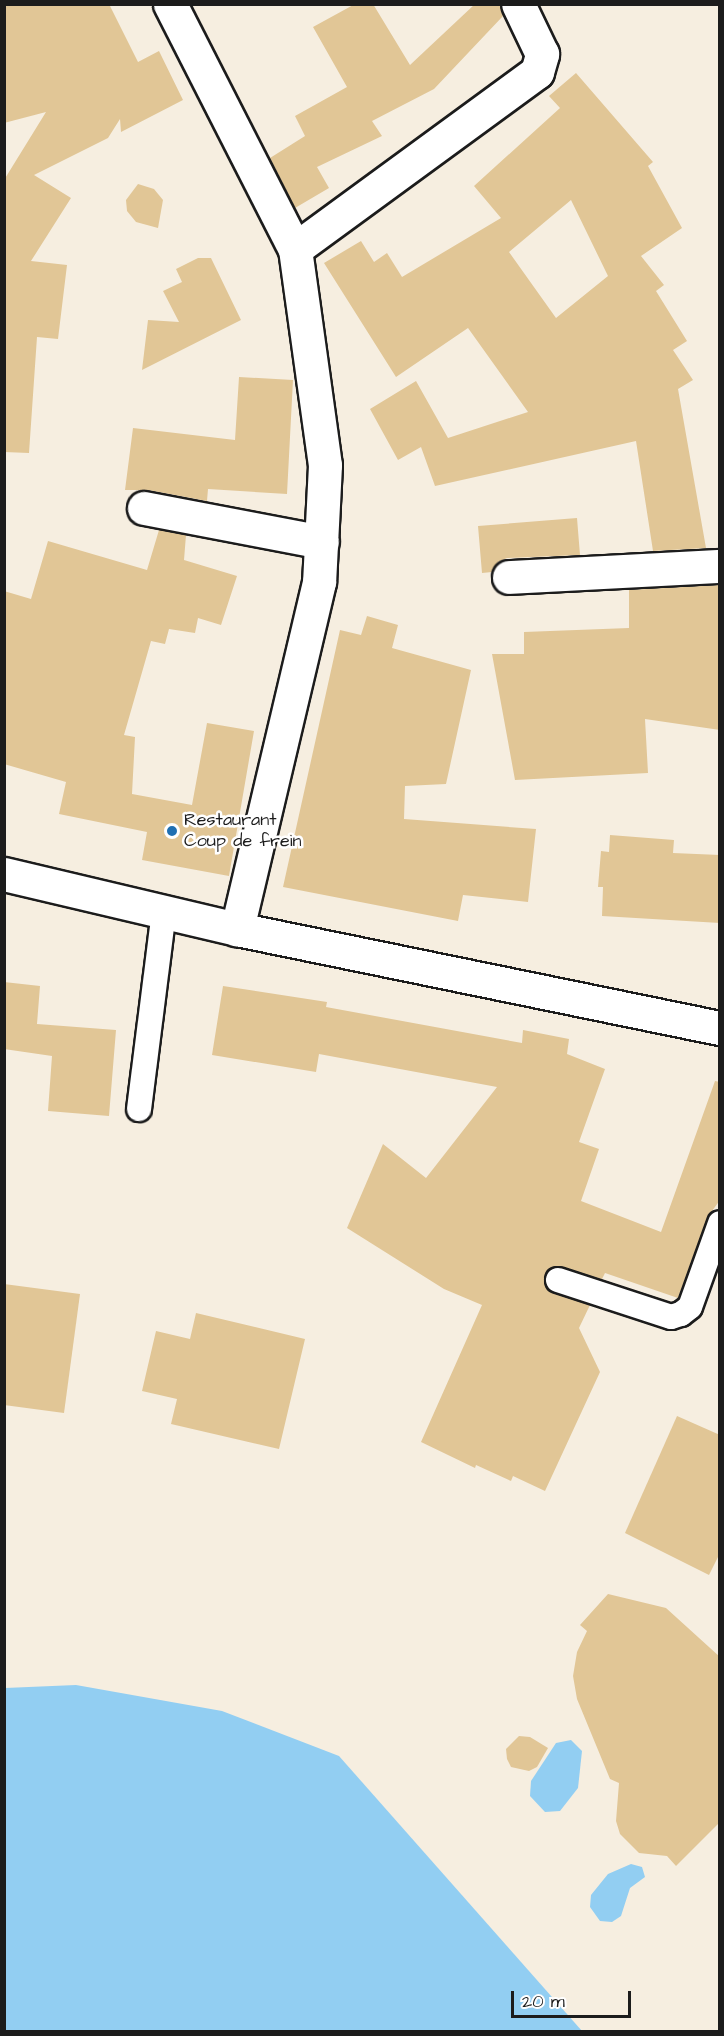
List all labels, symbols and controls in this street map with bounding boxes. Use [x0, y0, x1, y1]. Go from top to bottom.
place label: Restaurant Coup de frein [184, 810, 301, 852]
marker: Restaurant Coup de frein [165, 824, 179, 838]
scale bar [514, 1979, 634, 2017]
text: 20 m [522, 1989, 565, 2014]

